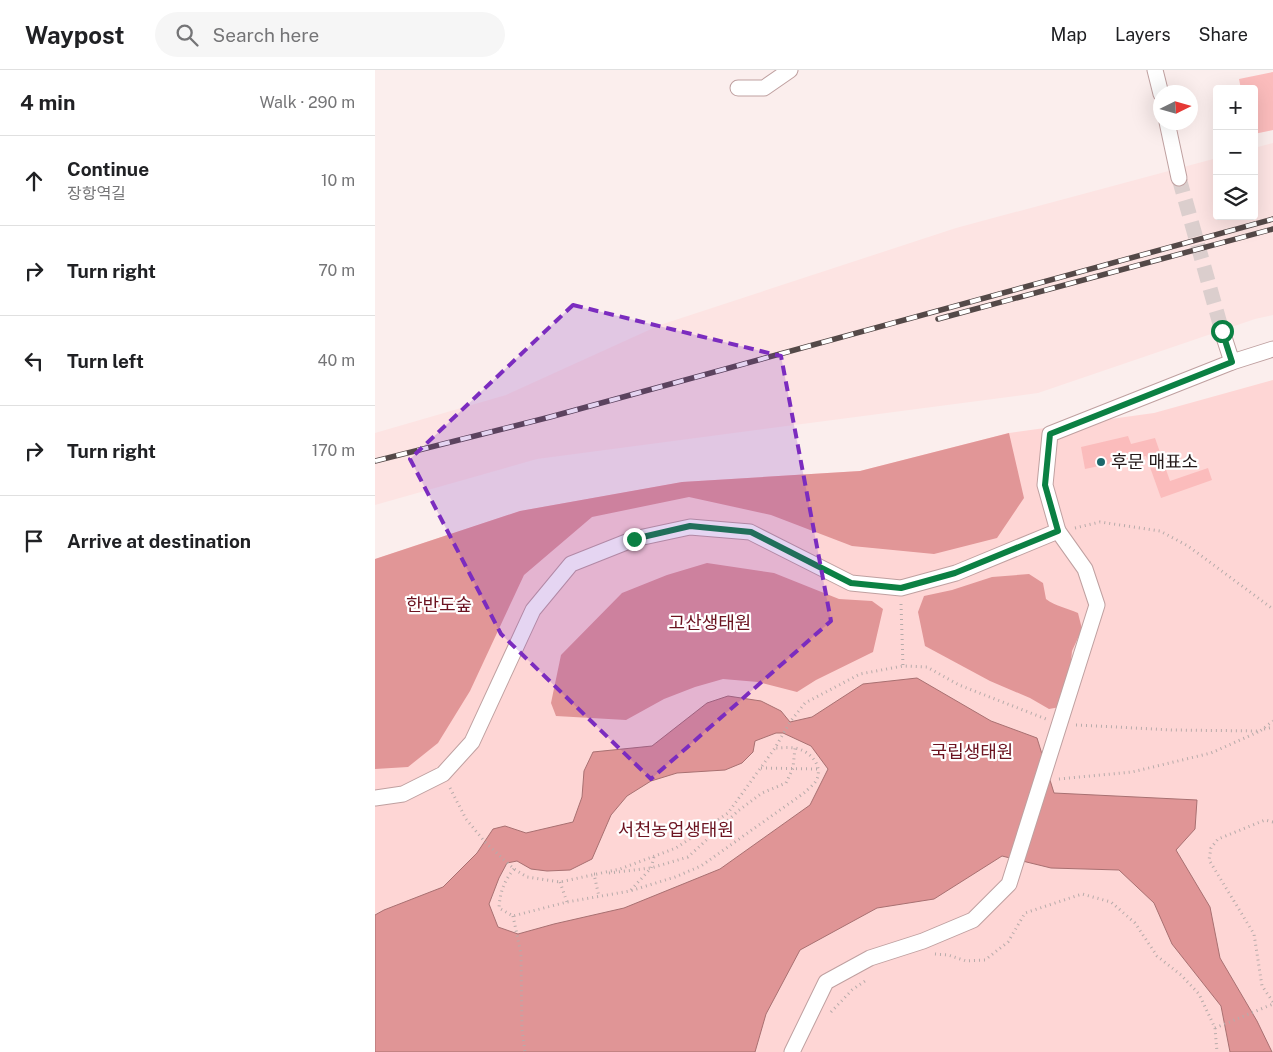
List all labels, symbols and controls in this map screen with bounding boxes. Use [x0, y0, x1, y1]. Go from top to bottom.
search box [155, 12, 505, 57]
text: Waypost [25, 21, 125, 49]
icon: search [173, 21, 201, 49]
text: Search here [213, 24, 319, 46]
text: Map [1051, 24, 1087, 45]
text: Layers [1115, 24, 1171, 45]
text: Share [1199, 24, 1248, 45]
north arrow [1153, 85, 1198, 130]
map controls [1213, 85, 1258, 220]
button: + [1213, 85, 1258, 130]
text: 4 min [20, 90, 75, 115]
text: Walk · 290 m [260, 93, 355, 112]
button: − [1213, 130, 1258, 175]
text: Continue [67, 158, 149, 180]
icon: ahead [20, 167, 48, 195]
text: 10 m [321, 171, 355, 190]
button: layers [1213, 175, 1258, 220]
text: 장항역길 [67, 184, 126, 203]
icon: right [20, 257, 48, 285]
text: Turn right [67, 260, 156, 282]
text: 70 m [318, 261, 355, 280]
route start [1211, 320, 1234, 343]
icon: left [20, 347, 48, 375]
text: Turn left [67, 350, 144, 372]
text: 40 m [317, 351, 355, 370]
icon: right [20, 437, 48, 465]
text: Turn right [67, 440, 156, 462]
text: 170 m [312, 441, 355, 460]
place label: 후문 매표소 [1111, 451, 1198, 472]
marker: 후문 매표소 [1095, 456, 1107, 468]
icon: arrive [20, 527, 48, 555]
route end [623, 528, 646, 551]
text: Arrive at destination [67, 530, 251, 552]
park label: 한반도숲 [406, 594, 472, 615]
park label: 고산생태원 [669, 612, 751, 633]
park label: 국립생태원 [931, 741, 1013, 762]
park label: 서천농업생태원 [618, 819, 734, 840]

